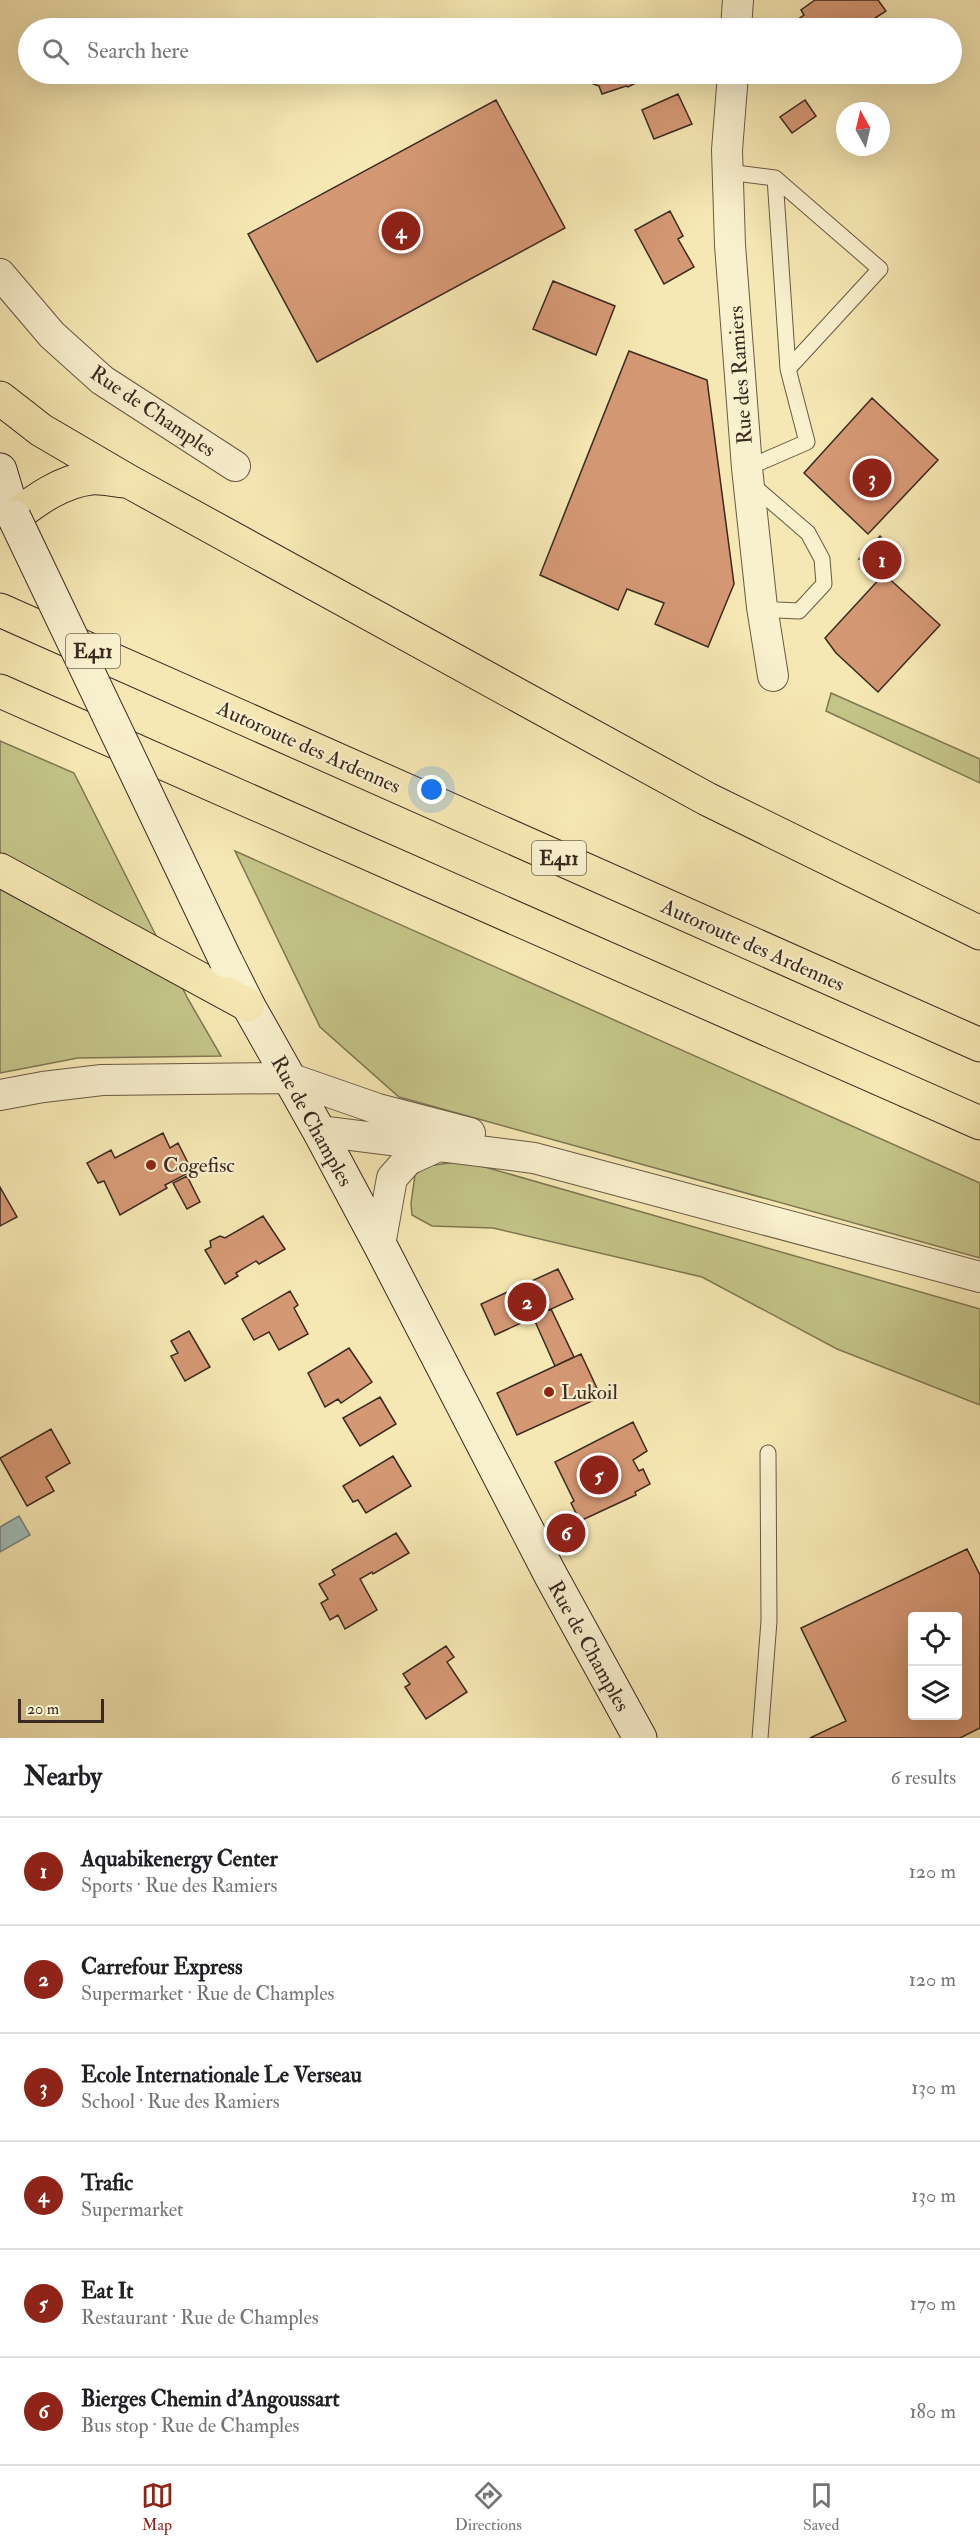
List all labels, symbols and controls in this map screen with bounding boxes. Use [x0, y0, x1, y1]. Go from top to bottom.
search box [18, 18, 962, 84]
icon: search [39, 35, 72, 68]
text: Search here [87, 37, 189, 65]
north arrow [836, 102, 890, 156]
pin: 4 [382, 208, 420, 254]
street label: Rue des Ramiers [722, 305, 759, 445]
street label: Rue de Champles [85, 360, 221, 463]
pin: 3 [852, 456, 892, 500]
pin: 1 [862, 538, 902, 582]
road number: E411 [66, 634, 120, 668]
street label: Autoroute des Ardennes [212, 694, 405, 800]
your location [417, 775, 446, 804]
road number: E411 [532, 841, 586, 875]
street label: Autoroute des Ardennes [656, 892, 849, 998]
street label: Rue de Champles [265, 1051, 359, 1191]
place label: Cogefisc [163, 1152, 235, 1179]
marker: Cogefisc [144, 1158, 158, 1172]
pin: 2 [508, 1280, 546, 1324]
place label: Lukoil [561, 1379, 618, 1406]
marker: Lukoil [542, 1385, 556, 1399]
pin: 5 [580, 1452, 618, 1498]
pin: 6 [546, 1510, 586, 1556]
street label: Rue de Champles [542, 1576, 636, 1716]
map controls [908, 1612, 962, 1720]
button: locate [908, 1612, 962, 1666]
button: layers [908, 1666, 962, 1720]
scale bar [18, 1696, 104, 1724]
text: 20 m [27, 1699, 59, 1719]
text: Nearby [24, 1761, 102, 1793]
text: 6 results [890, 1765, 956, 1790]
text: Aquabikenergy Center [81, 1845, 278, 1873]
text: 1 [40, 1859, 47, 1884]
text: 120 m [909, 1859, 956, 1884]
text: Sports · Rue des Ramiers [81, 1873, 277, 1898]
text: Carrefour Express [81, 1953, 242, 1981]
text: 2 [38, 1967, 49, 1992]
text: 120 m [909, 1967, 956, 1992]
text: Supermarket · Rue de Champles [81, 1981, 334, 2006]
text: Ecole Internationale Le Verseau [81, 2061, 362, 2089]
text: 3 [40, 2075, 47, 2100]
text: 130 m [911, 2075, 956, 2100]
text: School · Rue des Ramiers [81, 2089, 280, 2114]
text: Trafic [81, 2169, 133, 2197]
text: 4 [38, 2183, 49, 2208]
text: 130 m [911, 2183, 956, 2208]
text: Supermarket [81, 2197, 184, 2222]
text: Eat It [81, 2277, 133, 2305]
text: 5 [39, 2291, 48, 2316]
text: 170 m [910, 2291, 956, 2316]
text: Restaurant · Rue de Champles [81, 2305, 319, 2330]
text: Bierges Chemin d'Angoussart [81, 2385, 340, 2413]
text: 6 [38, 2399, 49, 2424]
text: 180 m [909, 2399, 956, 2424]
text: Bus stop · Rue de Champles [81, 2413, 299, 2438]
tab: Map [141, 2479, 174, 2535]
tab: Directions [455, 2479, 522, 2535]
tab: Saved [803, 2479, 839, 2535]

